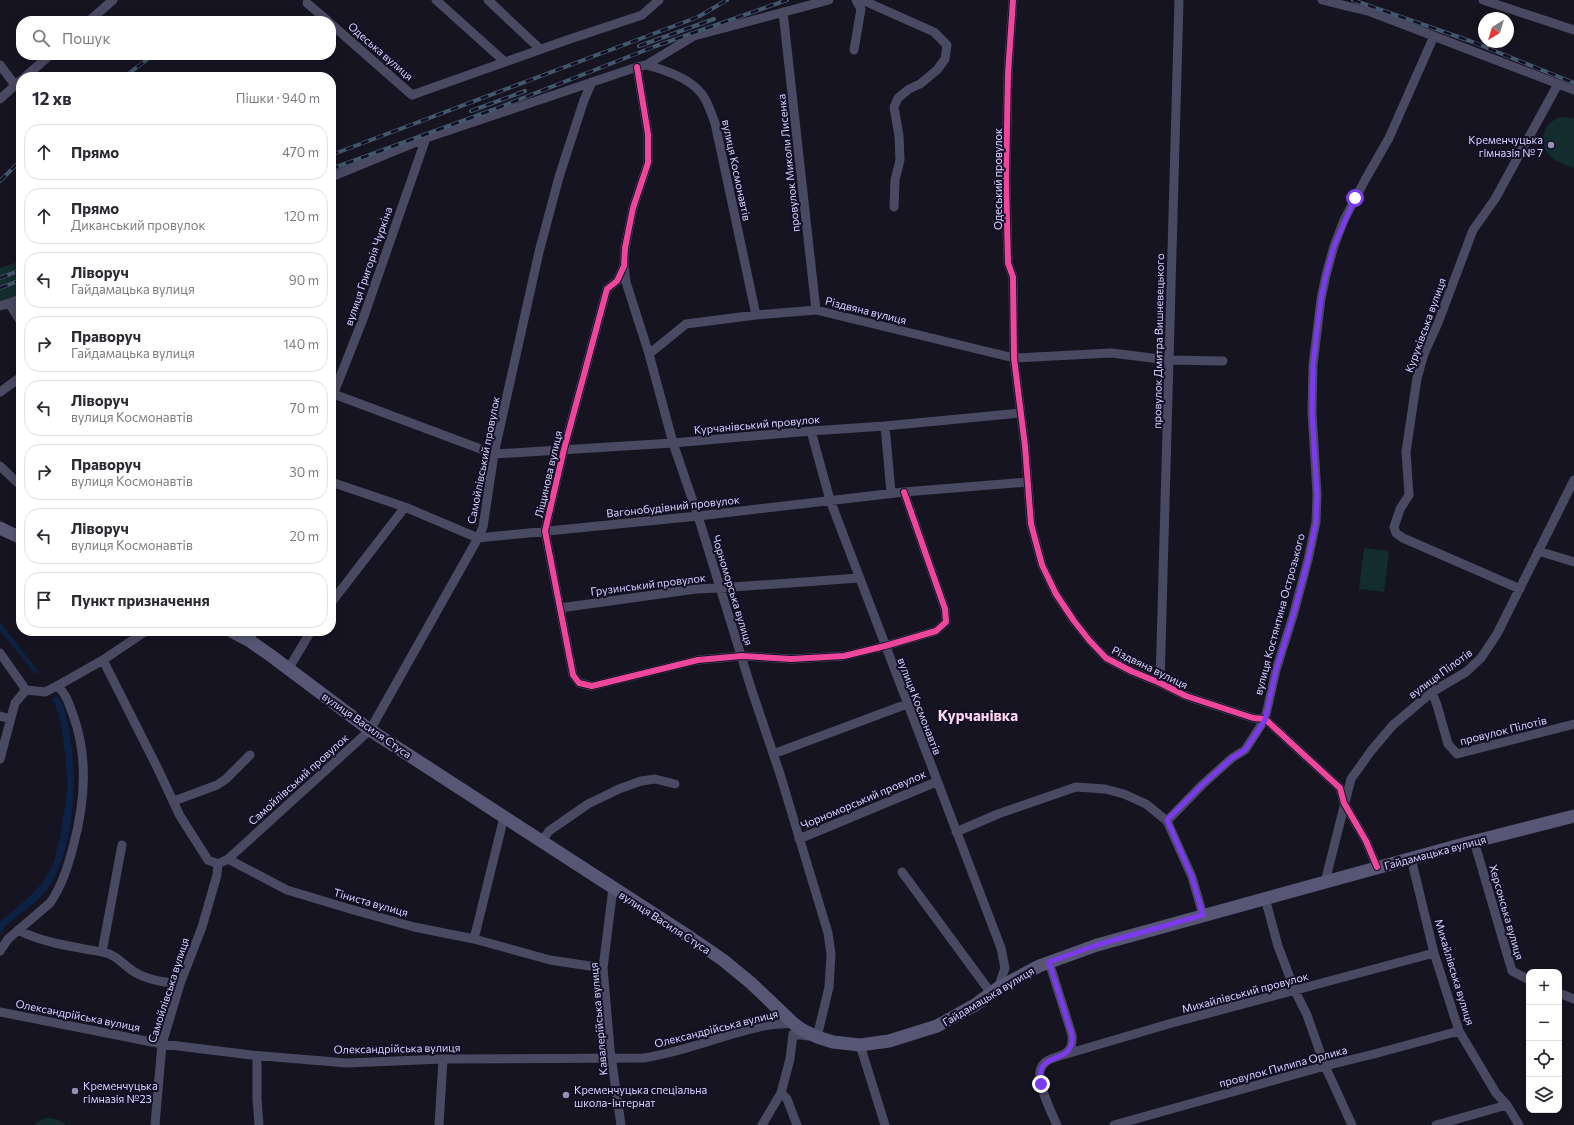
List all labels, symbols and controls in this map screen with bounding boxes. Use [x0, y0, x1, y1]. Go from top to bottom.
north arrow [1478, 12, 1514, 48]
search box [16, 16, 336, 60]
street label: Одеська вулиця [346, 19, 416, 83]
icon: search [30, 27, 52, 49]
text: Пошук [62, 29, 110, 47]
text: 12 хв [32, 88, 72, 109]
text: Пішки · 940 m [236, 90, 320, 106]
street label: провулок Миколи Лисенка [774, 93, 802, 233]
street label: вулиця Космонавтів [720, 118, 754, 222]
street label: Одеський провулок [991, 128, 1004, 230]
place label: Кременчуцька гімназія № 7 [1468, 133, 1543, 159]
marker: Кременчуцька гімназія № 7 [1546, 140, 1556, 150]
icon: ahead [33, 141, 55, 163]
text: Прямо [71, 143, 119, 161]
text: 470 m [282, 144, 319, 160]
route start [1346, 189, 1364, 207]
text: Прямо [71, 199, 119, 217]
icon: ahead [33, 205, 55, 227]
street label: вулиця Григорія Чуркіна [342, 205, 394, 327]
text: 120 m [284, 208, 319, 224]
text: Диканський провулок [71, 217, 205, 233]
street label: провулок Дмитра Вишневецького [1150, 253, 1166, 429]
text: Ліворуч [71, 263, 129, 281]
icon: left [33, 269, 55, 291]
text: 90 m [289, 272, 319, 288]
street label: Куруківська вулиця [1402, 276, 1448, 374]
text: Гайдамацька вулиця [71, 281, 195, 297]
street label: Різдвяна вулиця [824, 294, 908, 326]
text: Праворуч [71, 327, 141, 345]
icon: right [33, 333, 55, 355]
text: 140 m [283, 336, 319, 352]
text: Гайдамацька вулиця [71, 345, 195, 361]
text: Ліворуч [71, 391, 129, 409]
street label: Самойлівський провулок [464, 395, 502, 525]
icon: left [33, 397, 55, 419]
text: 70 m [290, 400, 319, 416]
text: вулиця Космонавтів [71, 409, 193, 425]
street label: Курчанівський провулок [693, 412, 821, 436]
street label: Ліщинова вулиця [532, 429, 564, 519]
text: Праворуч [71, 455, 141, 473]
icon: right [33, 461, 55, 483]
text: 30 m [289, 464, 319, 480]
text: вулиця Космонавтів [71, 473, 193, 489]
street label: Вагонобудівний провулок [606, 493, 740, 519]
text: Ліворуч [71, 519, 129, 537]
icon: left [33, 525, 55, 547]
text: 20 m [290, 528, 319, 544]
street label: вулиця Костянтина Острозького [1251, 531, 1307, 696]
street label: Чорноморська вулиця [710, 533, 756, 647]
text: вулиця Космонавтів [71, 537, 193, 553]
street label: Грузинський провулок [590, 570, 707, 598]
icon: arrive [33, 589, 55, 611]
text: Пункт призначення [71, 591, 210, 609]
street label: Різдвяна вулиця [1110, 643, 1190, 691]
street label: вулиця Пілотів [1406, 645, 1475, 701]
street label: вулиця Космонавтів [895, 656, 945, 757]
street label: вулиця Василя Стуса [320, 689, 414, 761]
district label: Курчанівка [938, 706, 1018, 724]
street label: провулок Пілотів [1458, 713, 1548, 747]
street label: Самойлівський провулок [245, 731, 351, 827]
street label: Чорноморський провулок [798, 767, 928, 831]
street label: Гайдамацька вулиця [1383, 832, 1487, 872]
street label: Херсонська вулиця [1487, 863, 1527, 961]
street label: Тіниста вулиця [332, 885, 410, 919]
street label: вулиця Василя Стуса [617, 888, 713, 956]
street label: Михайлівська вулиця [1433, 917, 1477, 1027]
street label: Самойлівська вулиця [145, 936, 191, 1044]
street label: Кавалерійська вулиця [587, 962, 609, 1076]
street label: Гайдамацька вулиця [940, 963, 1036, 1029]
street label: Михайлівський провулок [1180, 969, 1310, 1015]
map controls [1526, 969, 1562, 1113]
button: + [1526, 969, 1562, 1005]
street label: Олександрійська вулиця [15, 997, 141, 1033]
button: − [1526, 1005, 1562, 1041]
street label: Олександрійська вулиця [653, 1006, 779, 1050]
street label: Олександрійська вулиця [333, 1040, 461, 1056]
button: locate [1526, 1041, 1562, 1077]
street label: провулок Пилипа Орлика [1217, 1043, 1349, 1089]
route end [1032, 1075, 1050, 1093]
button: layers [1526, 1077, 1562, 1113]
place label: Кременчуцька гімназія №23 [83, 1079, 158, 1105]
place label: Кременчуцька спеціальна школа-інтернат [574, 1083, 707, 1109]
marker: Кременчуцька гімназія №23 [70, 1086, 80, 1096]
marker: Кременчуцька спеціальна школа-інтернат [561, 1090, 571, 1100]

